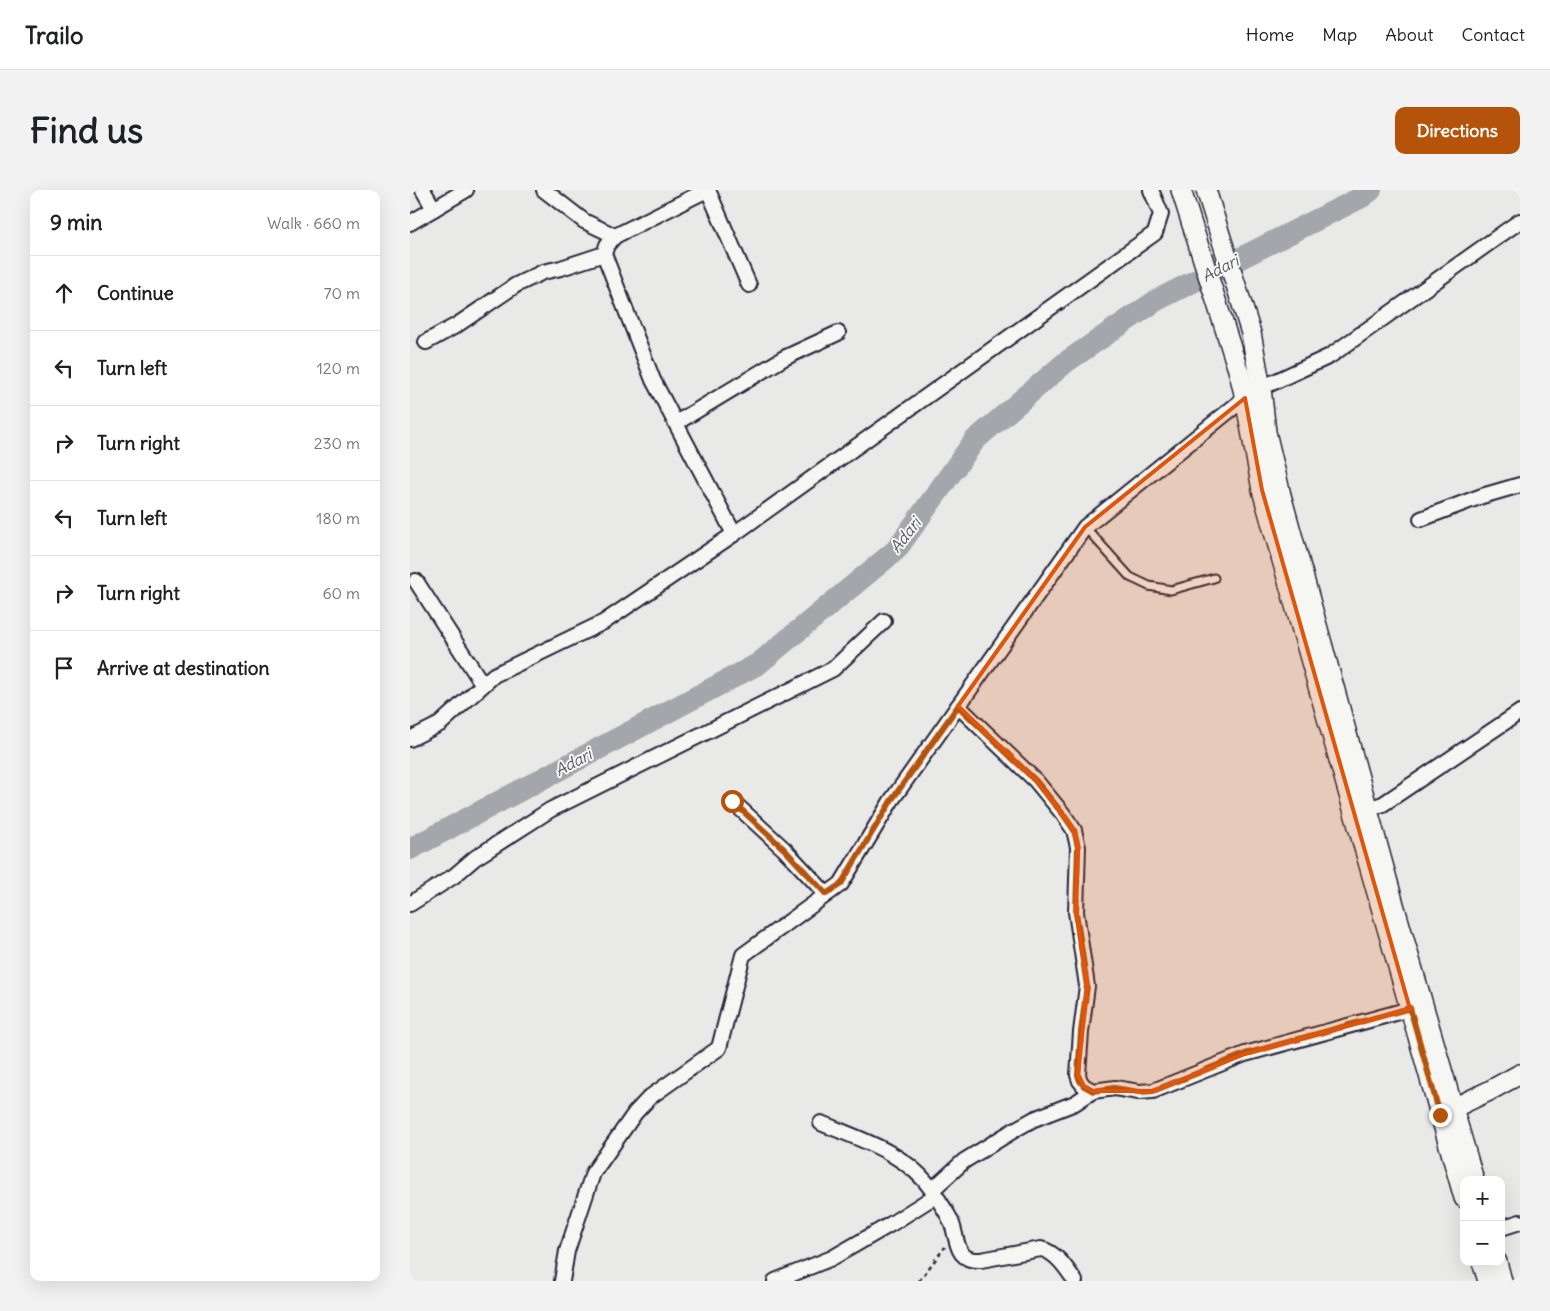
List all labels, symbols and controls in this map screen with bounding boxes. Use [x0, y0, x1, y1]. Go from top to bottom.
text: Trailo [25, 20, 83, 50]
text: Home [1246, 23, 1294, 46]
text: Map [1322, 23, 1357, 46]
text: About [1385, 23, 1433, 46]
text: Contact [1461, 23, 1525, 46]
button: Directions [1395, 107, 1520, 154]
text: Find us [30, 108, 143, 152]
text: 9 min [50, 209, 102, 236]
text: Walk · 660 m [267, 213, 360, 233]
water label: Adari [1198, 249, 1244, 286]
icon: ahead [50, 279, 78, 307]
text: Continue [97, 281, 174, 305]
text: 70 m [324, 283, 360, 303]
icon: left [50, 354, 78, 382]
text: Turn left [97, 356, 167, 380]
text: 120 m [317, 358, 360, 378]
icon: right [50, 429, 78, 457]
text: Turn right [97, 431, 180, 455]
text: 230 m [314, 433, 360, 453]
icon: left [50, 504, 78, 532]
text: Turn left [97, 506, 167, 530]
text: 180 m [316, 508, 360, 528]
water label: Adari [885, 512, 926, 556]
icon: right [50, 579, 78, 607]
text: Turn right [97, 581, 180, 605]
text: 60 m [322, 583, 360, 603]
icon: arrive [50, 654, 78, 682]
text: Arrive at destination [97, 656, 270, 680]
water label: Adari [551, 743, 597, 780]
route start [721, 790, 744, 813]
route end [1429, 1104, 1452, 1127]
map controls [1460, 1176, 1505, 1266]
button: + [1460, 1176, 1505, 1221]
button: − [1460, 1221, 1505, 1266]

